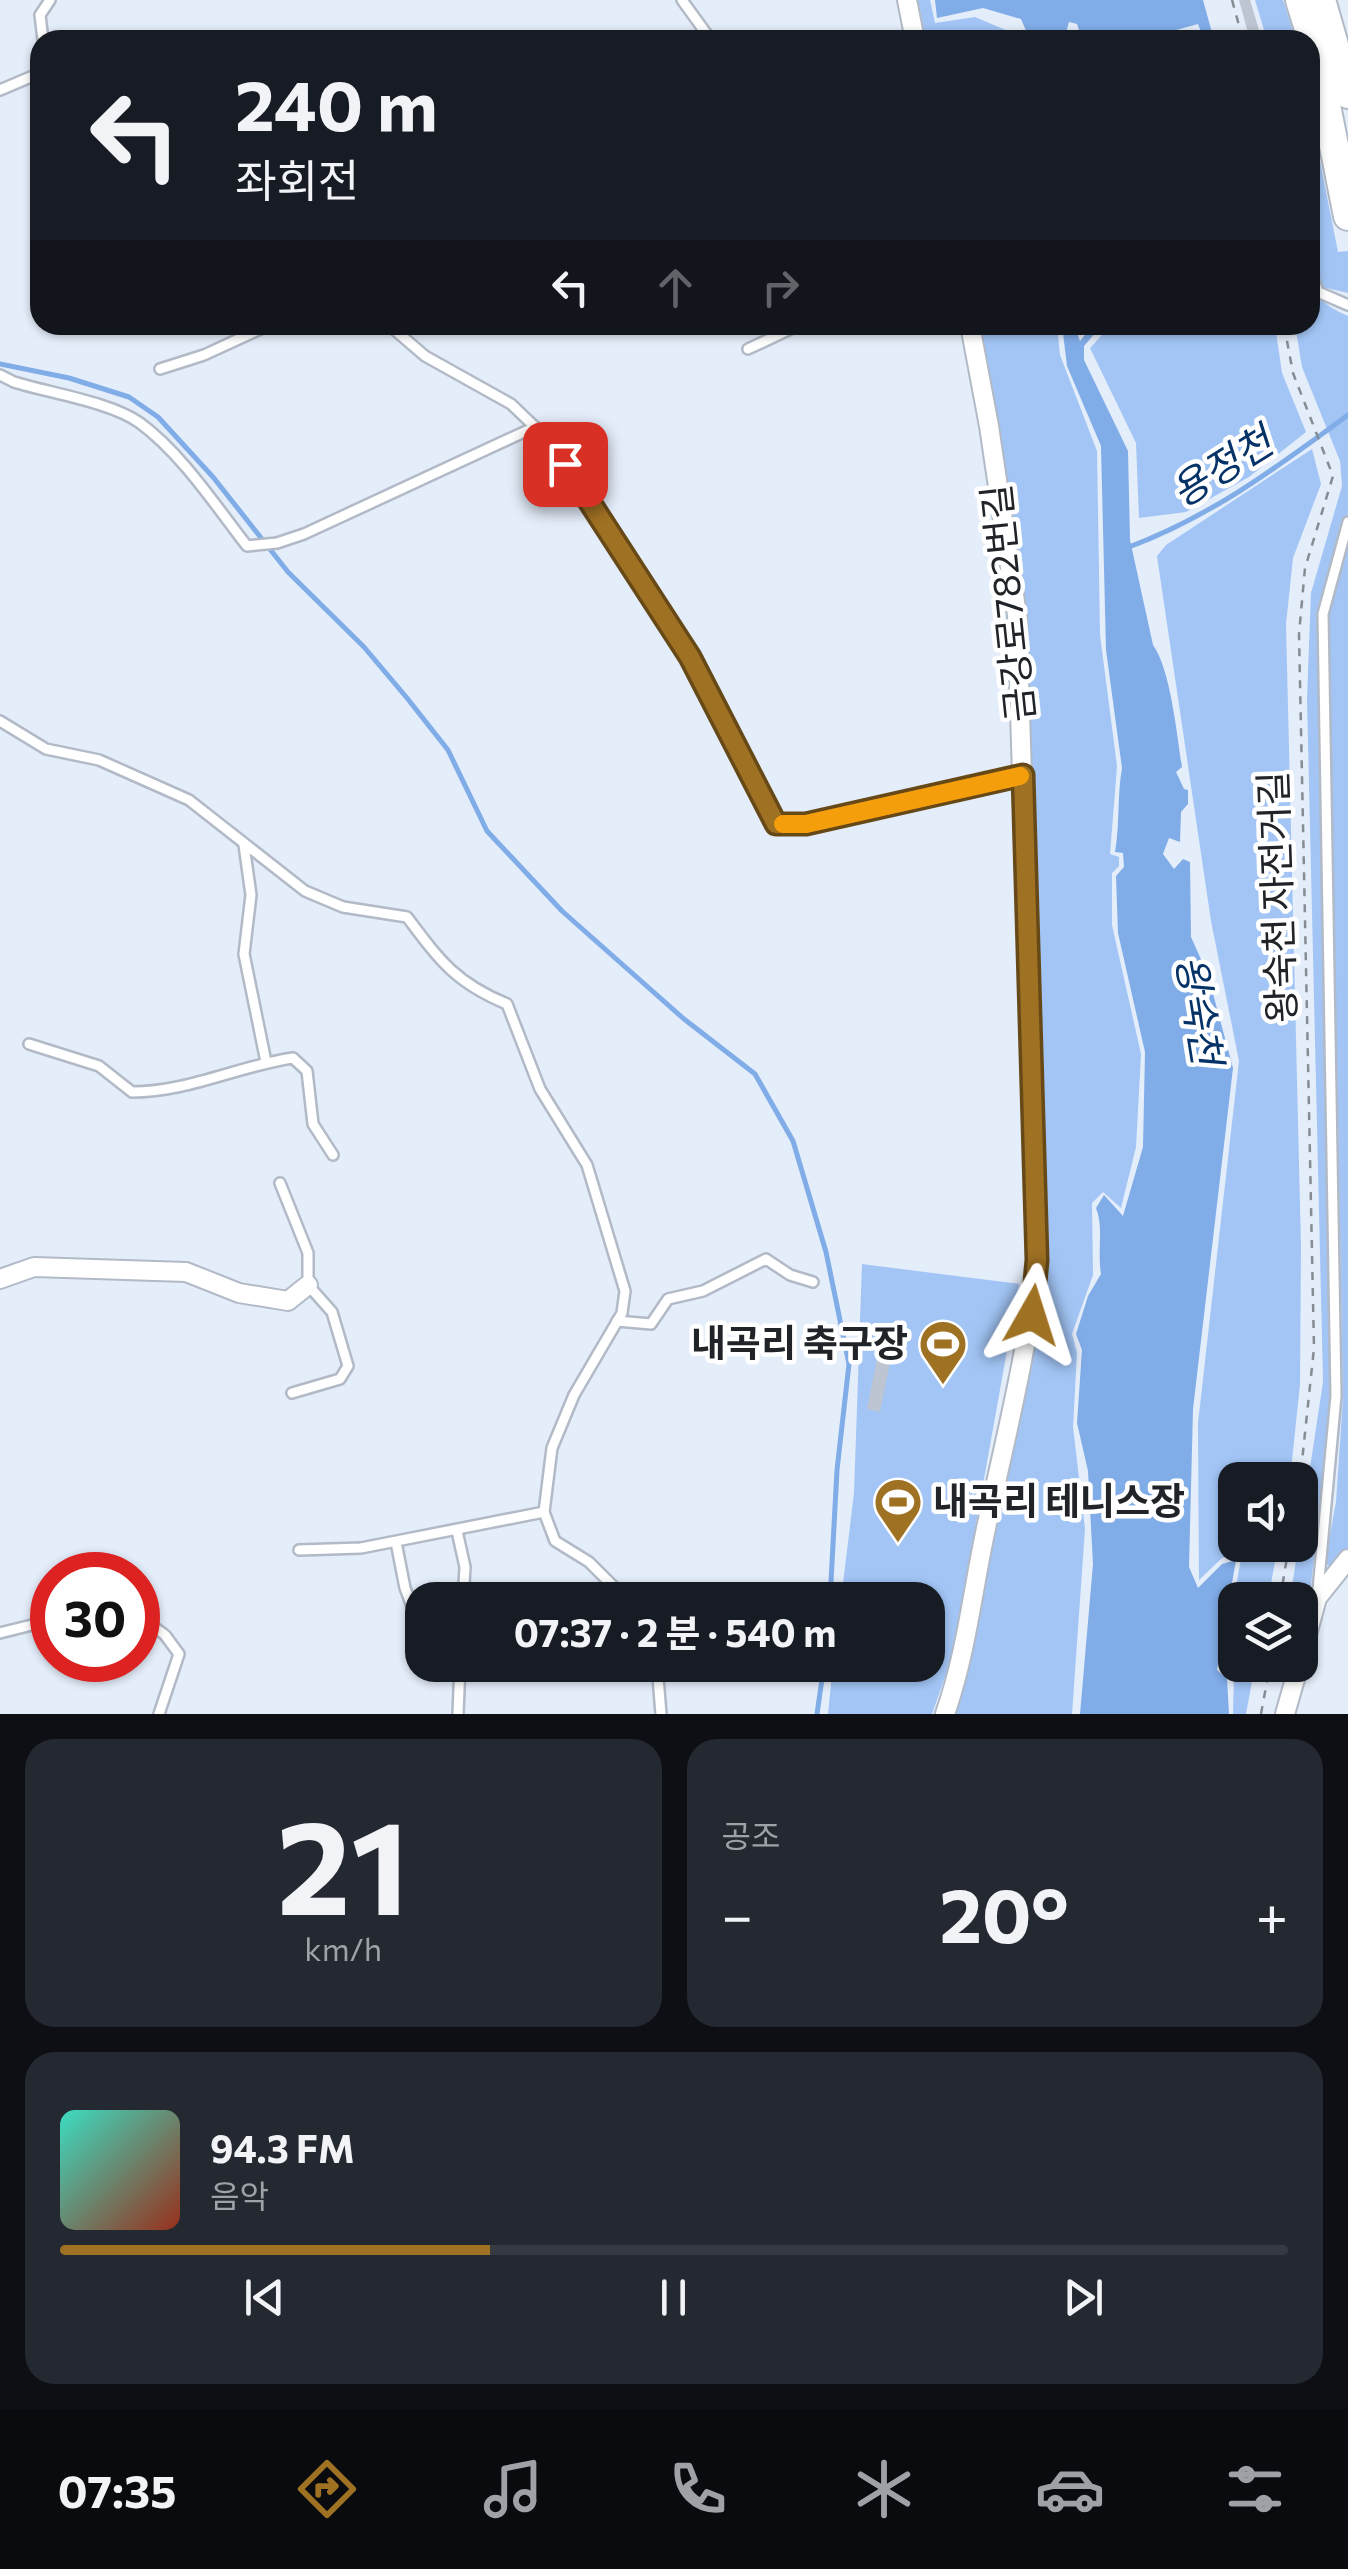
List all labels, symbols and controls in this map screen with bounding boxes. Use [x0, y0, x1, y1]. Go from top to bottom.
text: 240 m [235, 60, 438, 145]
icon: left [70, 70, 200, 200]
text: 좌회전 [235, 151, 359, 206]
icon: left [543, 260, 598, 315]
icon: ahead [648, 260, 703, 315]
icon: right [753, 260, 808, 315]
water label: 용정천 [1161, 413, 1284, 515]
pin [523, 422, 608, 507]
icon: arrive [538, 437, 593, 492]
street label: 금강로782번길 [971, 482, 1042, 724]
street label: 왕숙천 자전거길 [1248, 770, 1303, 1024]
water label: 왕숙천 [1169, 951, 1235, 1072]
position arrow [980, 1263, 1084, 1367]
place label: 내곡리 축구장 [691, 1318, 908, 1365]
sports icon: 내곡리 축구장 [917, 1318, 969, 1386]
map controls [1218, 1462, 1318, 1682]
button: sound [1218, 1462, 1318, 1562]
sports icon: 내곡리 테니스장 [872, 1476, 924, 1544]
place label: 내곡리 테니스장 [933, 1476, 1185, 1523]
speed limit sign: 30 [30, 1552, 160, 1682]
button: layers [1218, 1582, 1318, 1682]
text: 07:37 · 2 분 · 540 m [514, 1608, 836, 1655]
text: 21 [277, 1783, 410, 1942]
text: 공조 [722, 1815, 780, 1855]
text: 20° [939, 1867, 1069, 1958]
text: − [722, 1880, 753, 1947]
text: + [1256, 1880, 1288, 1947]
text: km/h [304, 1928, 382, 1968]
text: 94.3 FM [210, 2124, 355, 2171]
text: 음악 [210, 2175, 269, 2215]
icon: previous [237, 2270, 292, 2325]
icon: pause [646, 2270, 701, 2325]
icon: next [1056, 2270, 1111, 2325]
icon: directions [292, 2454, 362, 2524]
icon: music [478, 2454, 548, 2524]
icon: phone [663, 2454, 733, 2524]
icon: climate [849, 2454, 919, 2524]
icon: car [1035, 2454, 1105, 2524]
icon: filters [1220, 2454, 1290, 2524]
text: 07:35 [58, 2462, 176, 2517]

